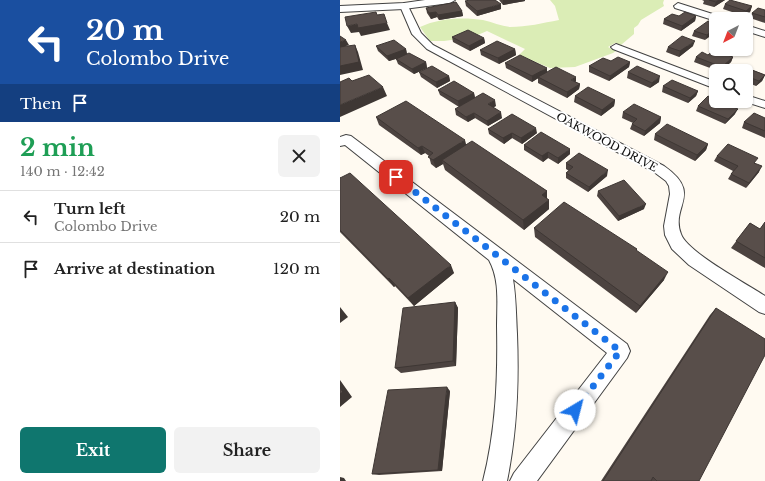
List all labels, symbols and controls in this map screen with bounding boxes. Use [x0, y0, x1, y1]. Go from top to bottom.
north arrow [709, 12, 753, 56]
map controls [709, 12, 753, 108]
text: 20 m [86, 13, 164, 48]
icon: left [20, 16, 72, 68]
text: Colombo Drive [86, 48, 229, 70]
button: search [709, 64, 753, 108]
icon: arrive [69, 92, 91, 114]
text: Then [20, 94, 61, 113]
street label: OAKWOOD DRIVE [554, 109, 660, 175]
text: 2 min [20, 133, 95, 162]
button: close [278, 135, 320, 177]
pin [379, 160, 413, 194]
text: 140 m · 12:42 [20, 163, 105, 180]
icon: arrive [385, 166, 407, 188]
text: Turn left [54, 199, 125, 218]
icon: left [20, 206, 42, 228]
text: 20 m [280, 207, 320, 226]
text: Colombo Drive [54, 218, 158, 235]
icon: arrive [20, 258, 42, 280]
text: Arrive at destination [54, 259, 215, 278]
text: 120 m [273, 259, 320, 278]
position arrow [554, 389, 596, 431]
button: Exit [20, 427, 166, 473]
button: Share [174, 427, 320, 473]

